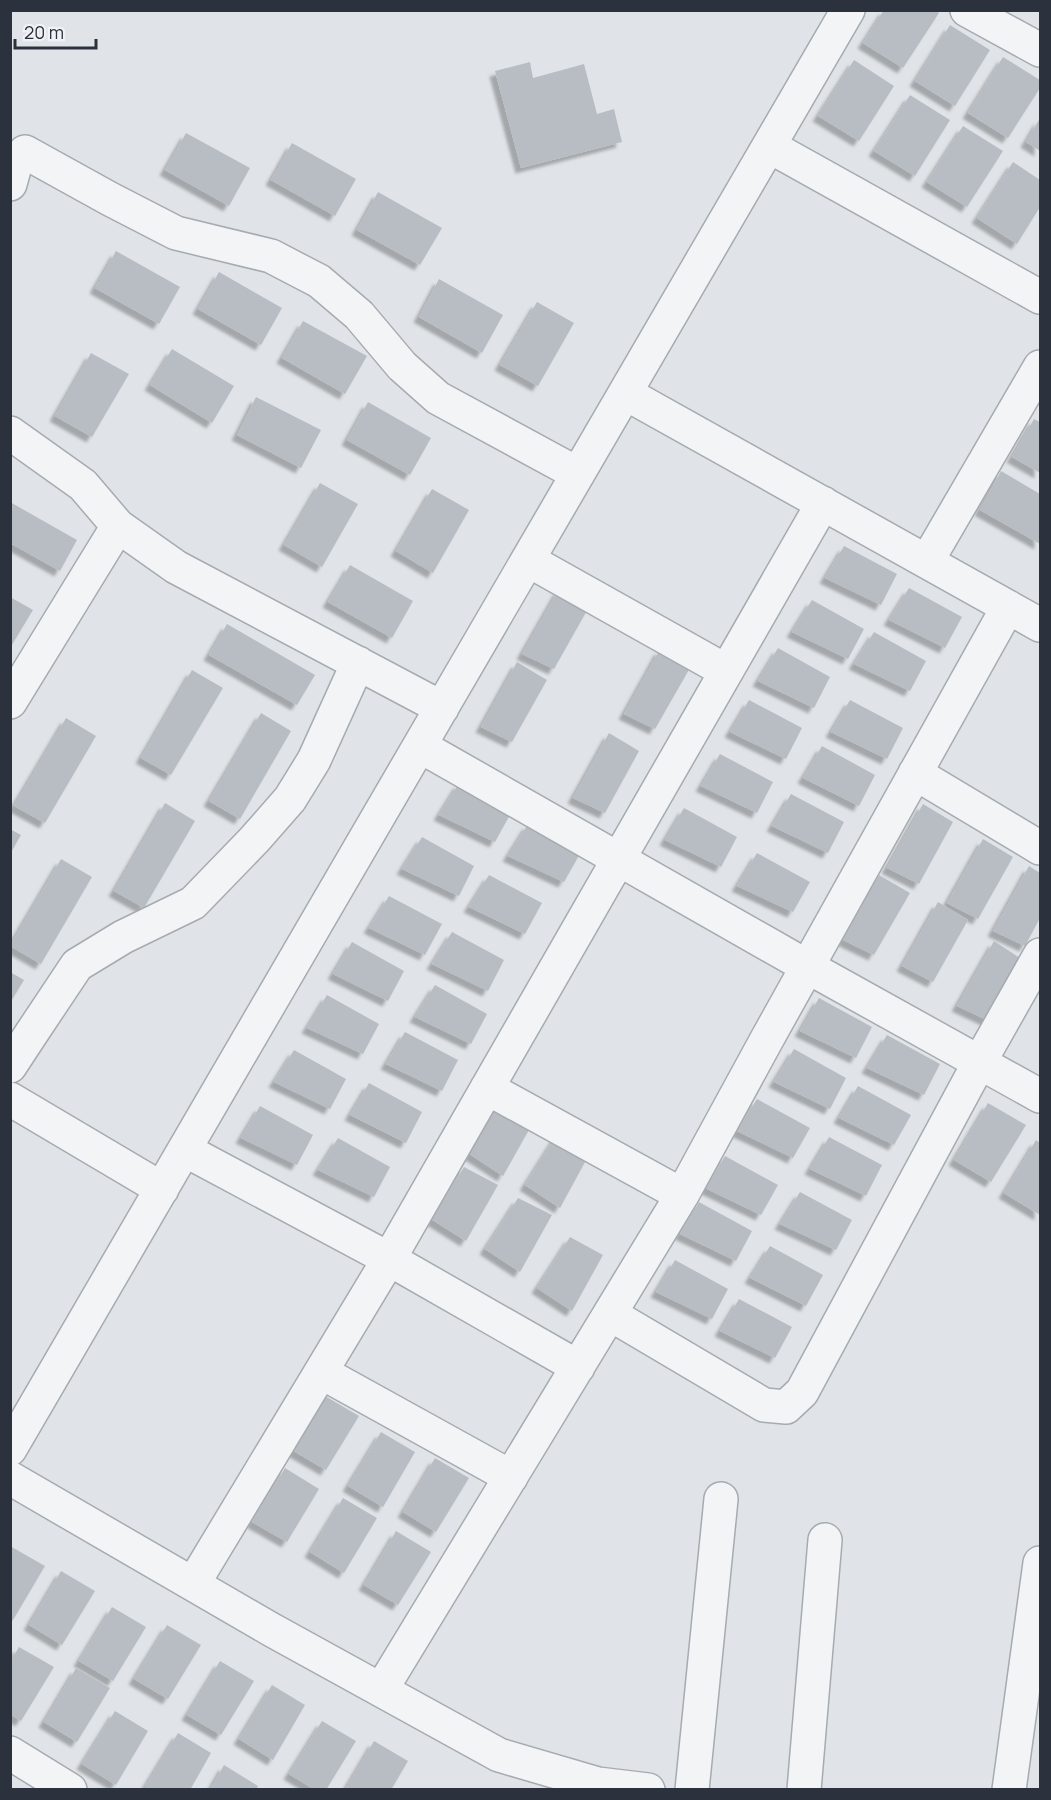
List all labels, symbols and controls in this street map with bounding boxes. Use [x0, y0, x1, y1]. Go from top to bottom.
scale bar [15, 12, 96, 50]
text: 20 m [24, 20, 64, 44]

